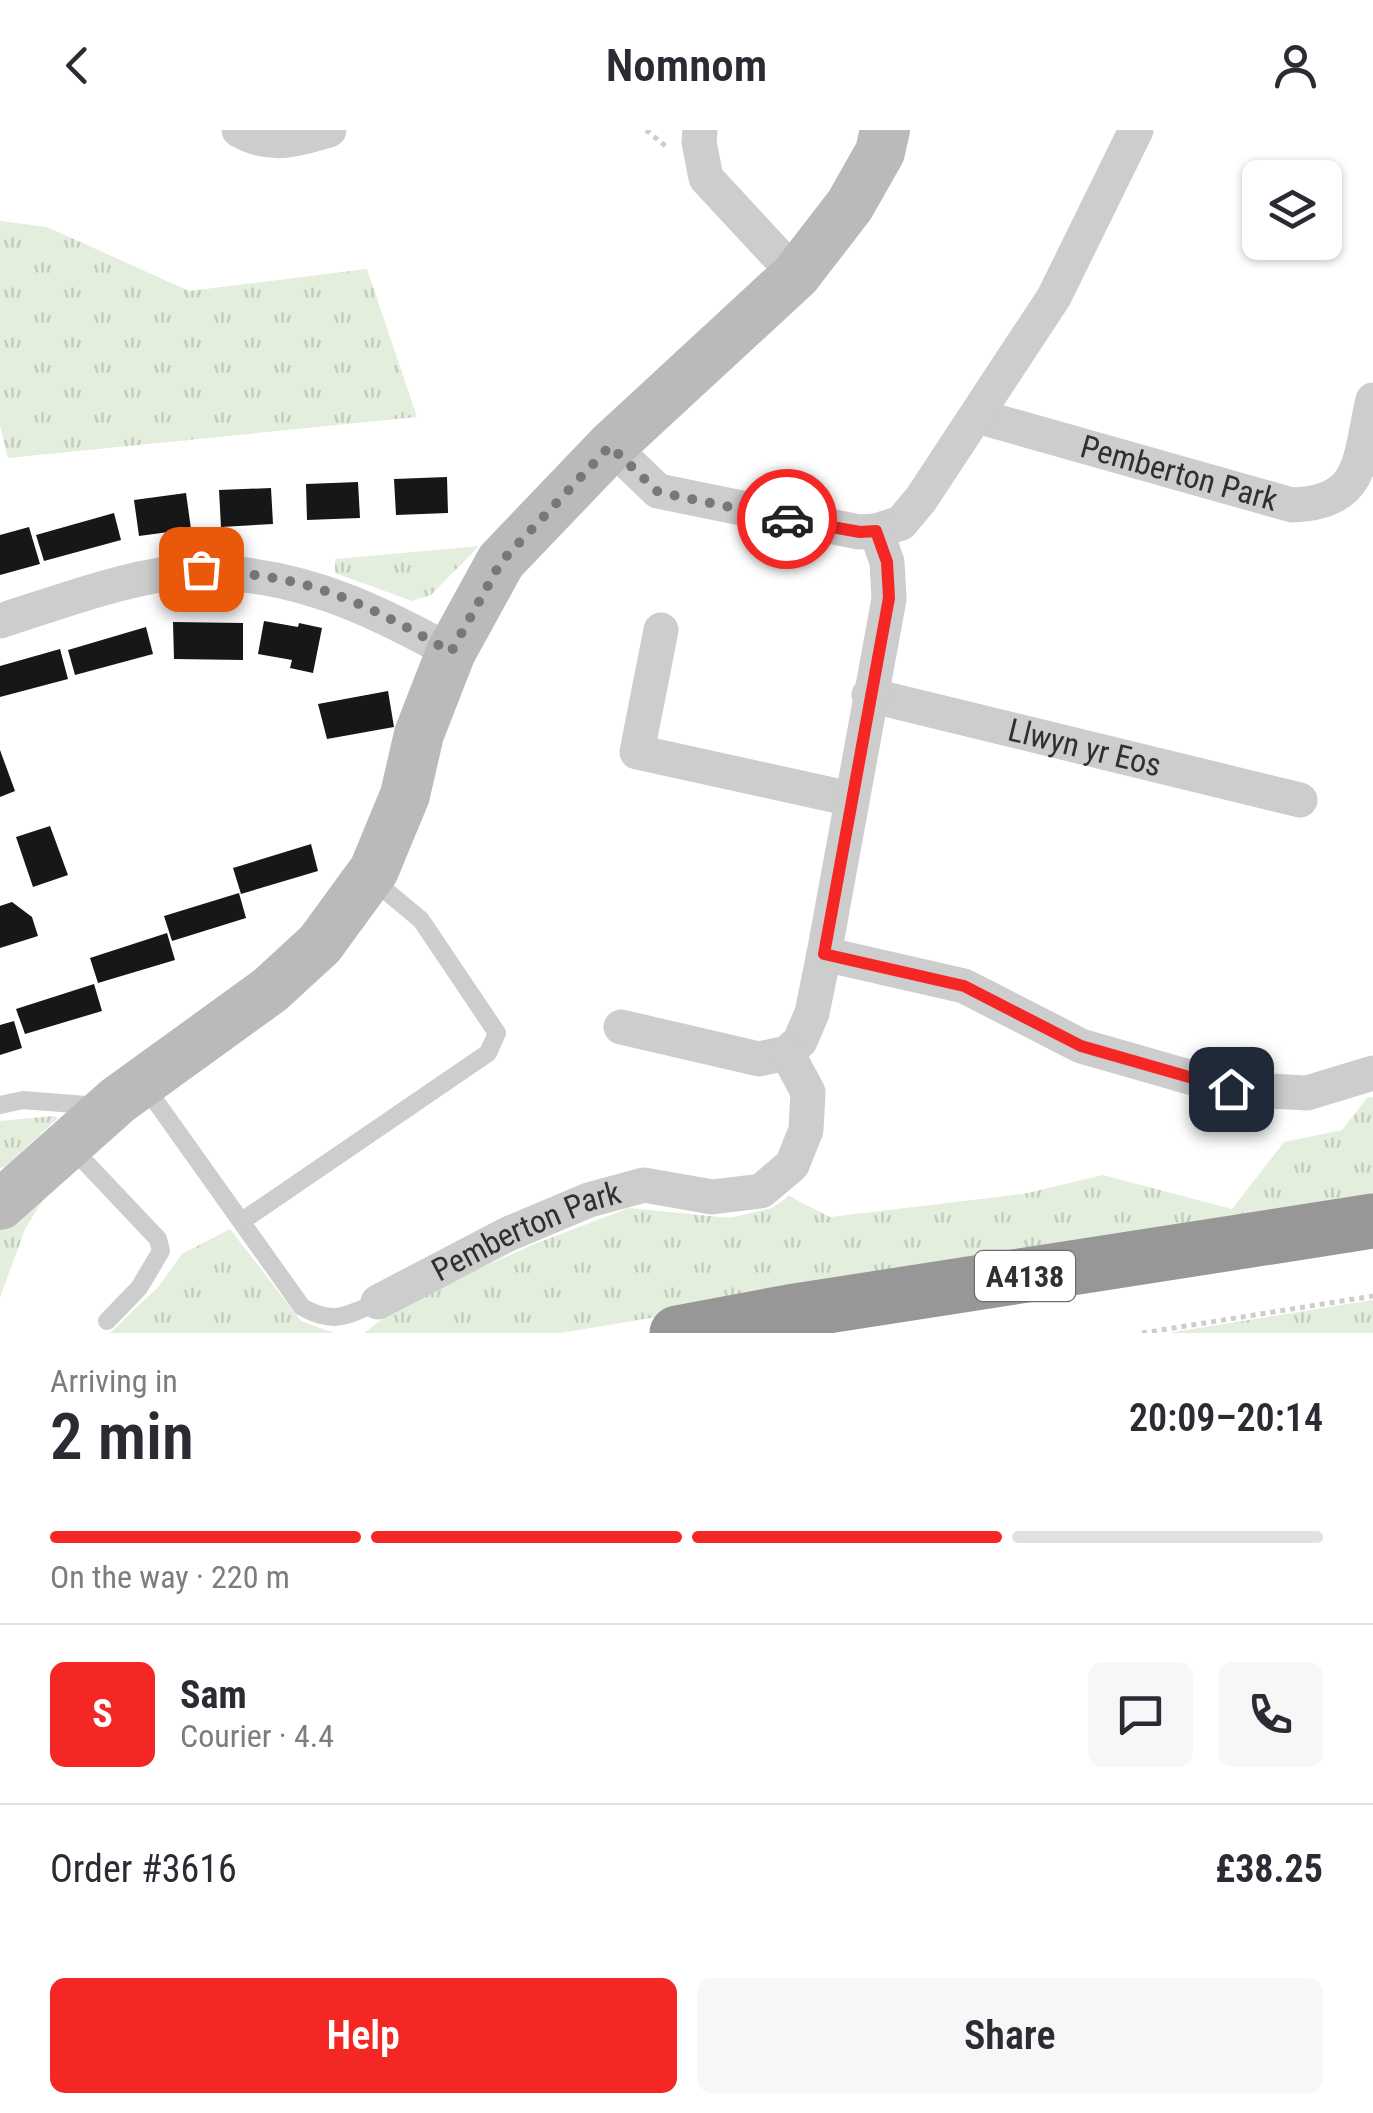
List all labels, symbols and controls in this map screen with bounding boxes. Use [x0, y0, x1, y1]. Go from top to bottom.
icon: back [50, 38, 105, 93]
icon: person [1268, 38, 1323, 93]
text: Nomnom [606, 39, 767, 92]
map controls [1242, 160, 1342, 260]
button: layers [1242, 160, 1342, 260]
street label: Pemberton Park [1076, 427, 1283, 519]
courier [737, 469, 837, 569]
icon: car [760, 492, 815, 547]
pin [159, 527, 244, 612]
icon: bag [174, 542, 229, 597]
street label: Llwyn yr Eos [1004, 711, 1165, 784]
pin [1189, 1047, 1274, 1132]
icon: home [1204, 1062, 1259, 1117]
street label: Pemberton Park [425, 1173, 625, 1289]
road number: A4138 [975, 1251, 1075, 1301]
text: Arriving in [50, 1362, 178, 1400]
text: 20:09–20:14 [1129, 1396, 1323, 1440]
text: 2 min [50, 1399, 194, 1475]
text: On the way · 220 m [50, 1558, 290, 1596]
button: chat [1088, 1662, 1193, 1767]
button: phone [1218, 1662, 1323, 1767]
text: Sam [180, 1673, 247, 1717]
text: S [92, 1692, 113, 1736]
text: Courier · 4.4 [180, 1717, 334, 1755]
text: Order #3616 [50, 1847, 237, 1891]
text: £38.25 [1215, 1847, 1323, 1891]
button: Help [50, 1978, 677, 2093]
button: Share [697, 1978, 1323, 2093]

